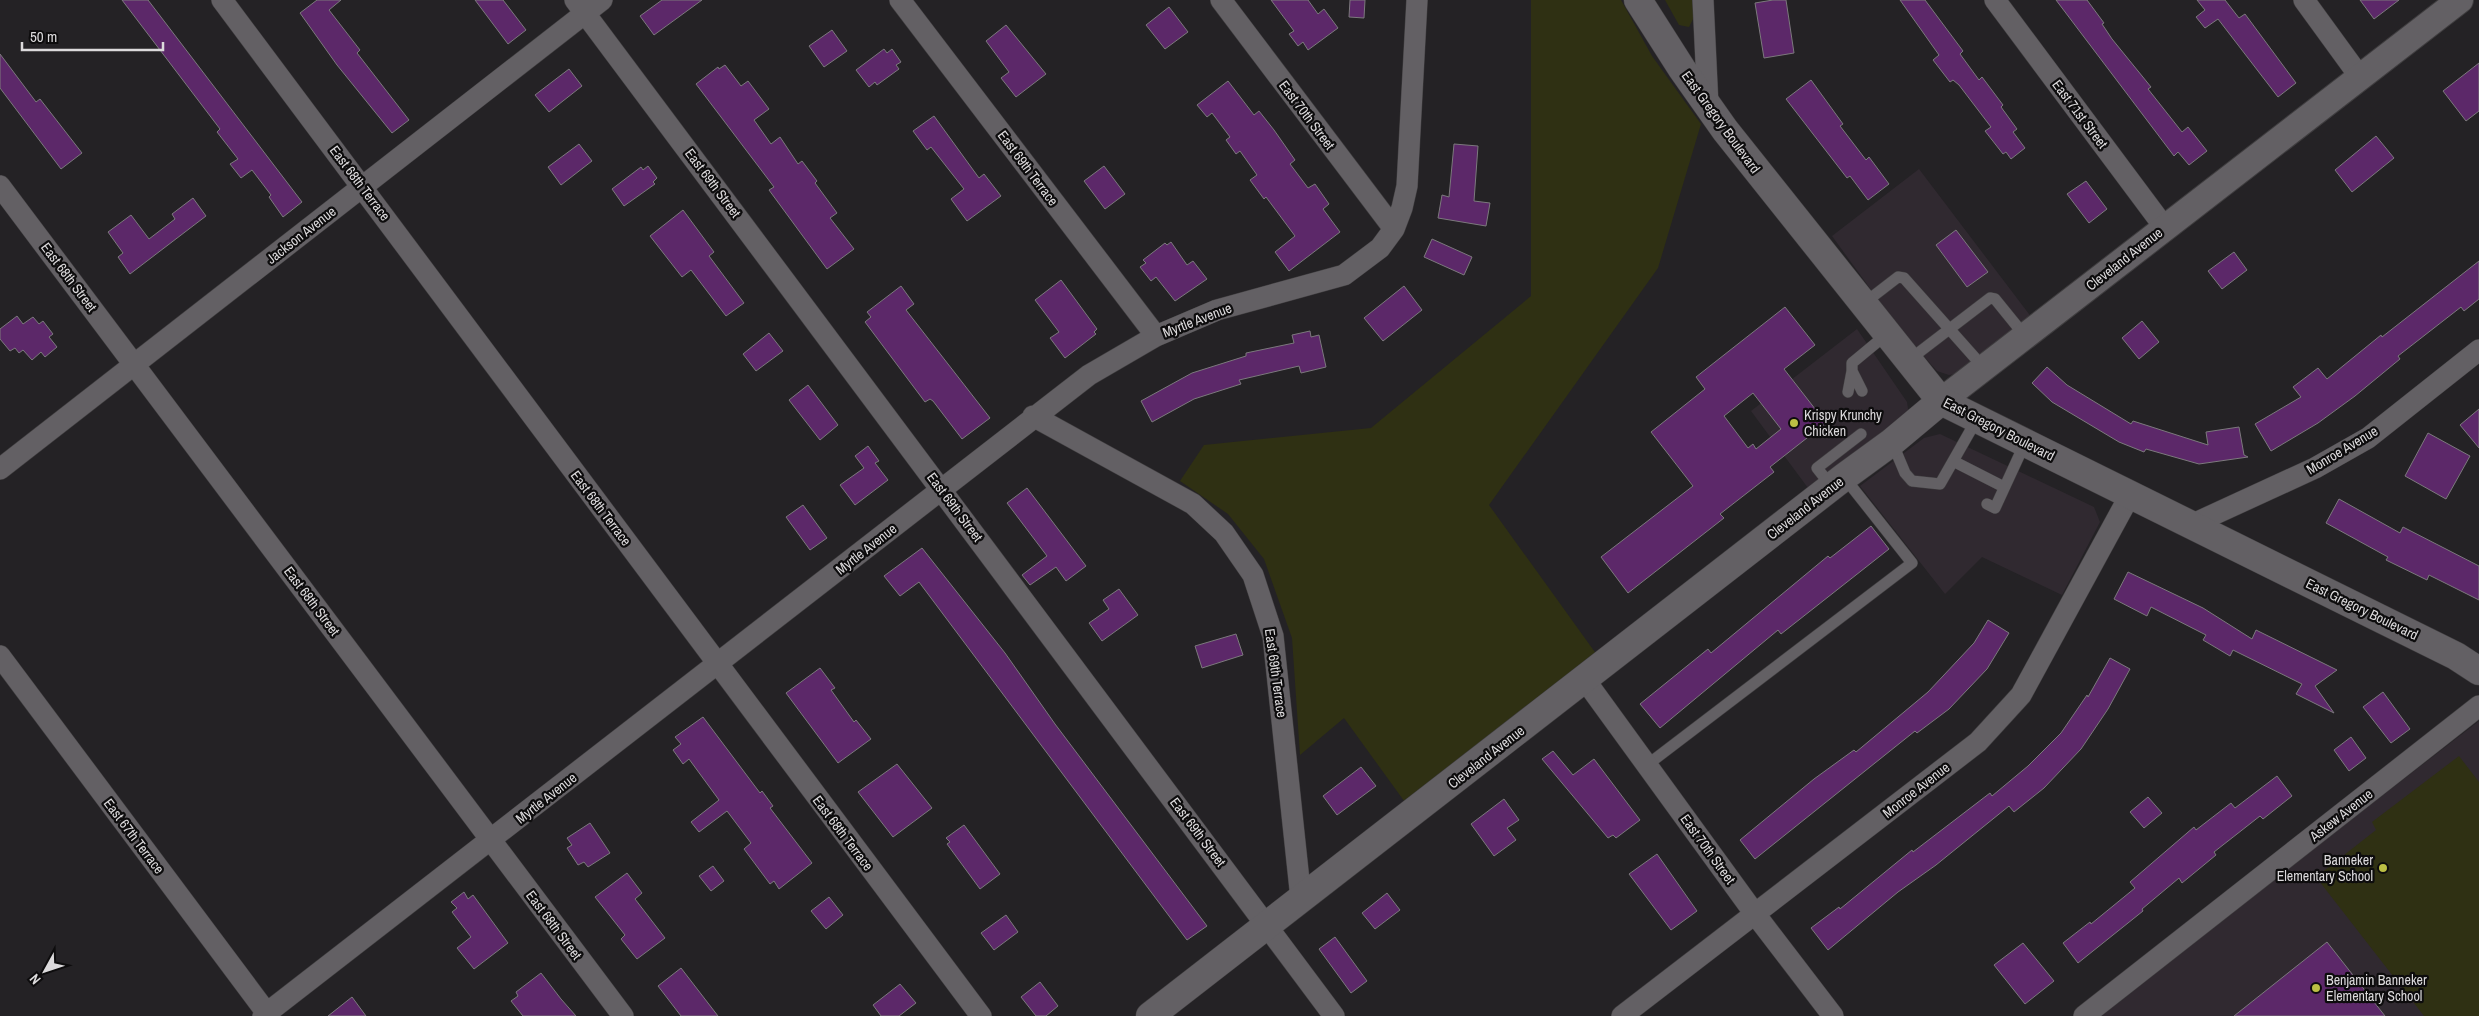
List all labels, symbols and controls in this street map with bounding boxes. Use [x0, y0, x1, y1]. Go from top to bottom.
scale bar [22, 20, 164, 52]
text: 50 m [30, 26, 57, 47]
street label: East Gregory Boulevard [1678, 67, 1764, 177]
street label: East 71st Street [2048, 76, 2112, 152]
street label: East 70th Street [1275, 77, 1339, 153]
street label: East 69th Terrace [994, 127, 1062, 209]
street label: East 68th Terrace [326, 142, 394, 224]
street label: East 69th Street [681, 145, 745, 221]
street label: Jackson Avenue [263, 202, 339, 268]
street label: Cleveland Avenue [2082, 223, 2166, 295]
street label: East 68th Street [37, 239, 101, 315]
street label: Myrtle Avenue [1160, 299, 1234, 341]
street label: East Gregory Boulevard [1940, 393, 2058, 465]
place label: Krispy Krunchy Chicken [1804, 406, 1882, 440]
marker: Krispy Krunchy Chicken [1788, 417, 1800, 429]
street label: Monroe Avenue [2303, 422, 2381, 478]
street label: East 68th Terrace [567, 467, 635, 549]
street label: East 69th Street [923, 469, 987, 545]
street label: Cleveland Avenue [1763, 472, 1847, 544]
street label: Myrtle Avenue [832, 520, 900, 578]
street label: East 68th Street [280, 563, 344, 639]
street label: East Gregory Boulevard [2303, 574, 2421, 644]
street label: East 69th Terrace [1261, 627, 1291, 719]
street label: Cleveland Avenue [1444, 721, 1528, 793]
street label: Monroe Avenue [1879, 758, 1953, 822]
street label: Myrtle Avenue [512, 769, 580, 827]
street label: Askew Avenue [2305, 785, 2376, 846]
street label: East 68th Terrace [809, 792, 877, 874]
street label: East 69th Street [1166, 794, 1230, 870]
street label: East 67th Terrace [100, 795, 168, 877]
street label: East 70th Street [1677, 810, 1739, 888]
place label: Banneker Elementary School [2277, 851, 2373, 885]
marker: Banneker Elementary School [2377, 862, 2389, 874]
street label: East 68th Street [522, 887, 586, 963]
north arrow [20, 946, 70, 996]
text: N [25, 970, 45, 988]
place label: Benjamin Banneker Elementary School [2326, 971, 2427, 1005]
marker: Benjamin Banneker Elementary School [2310, 982, 2322, 994]

